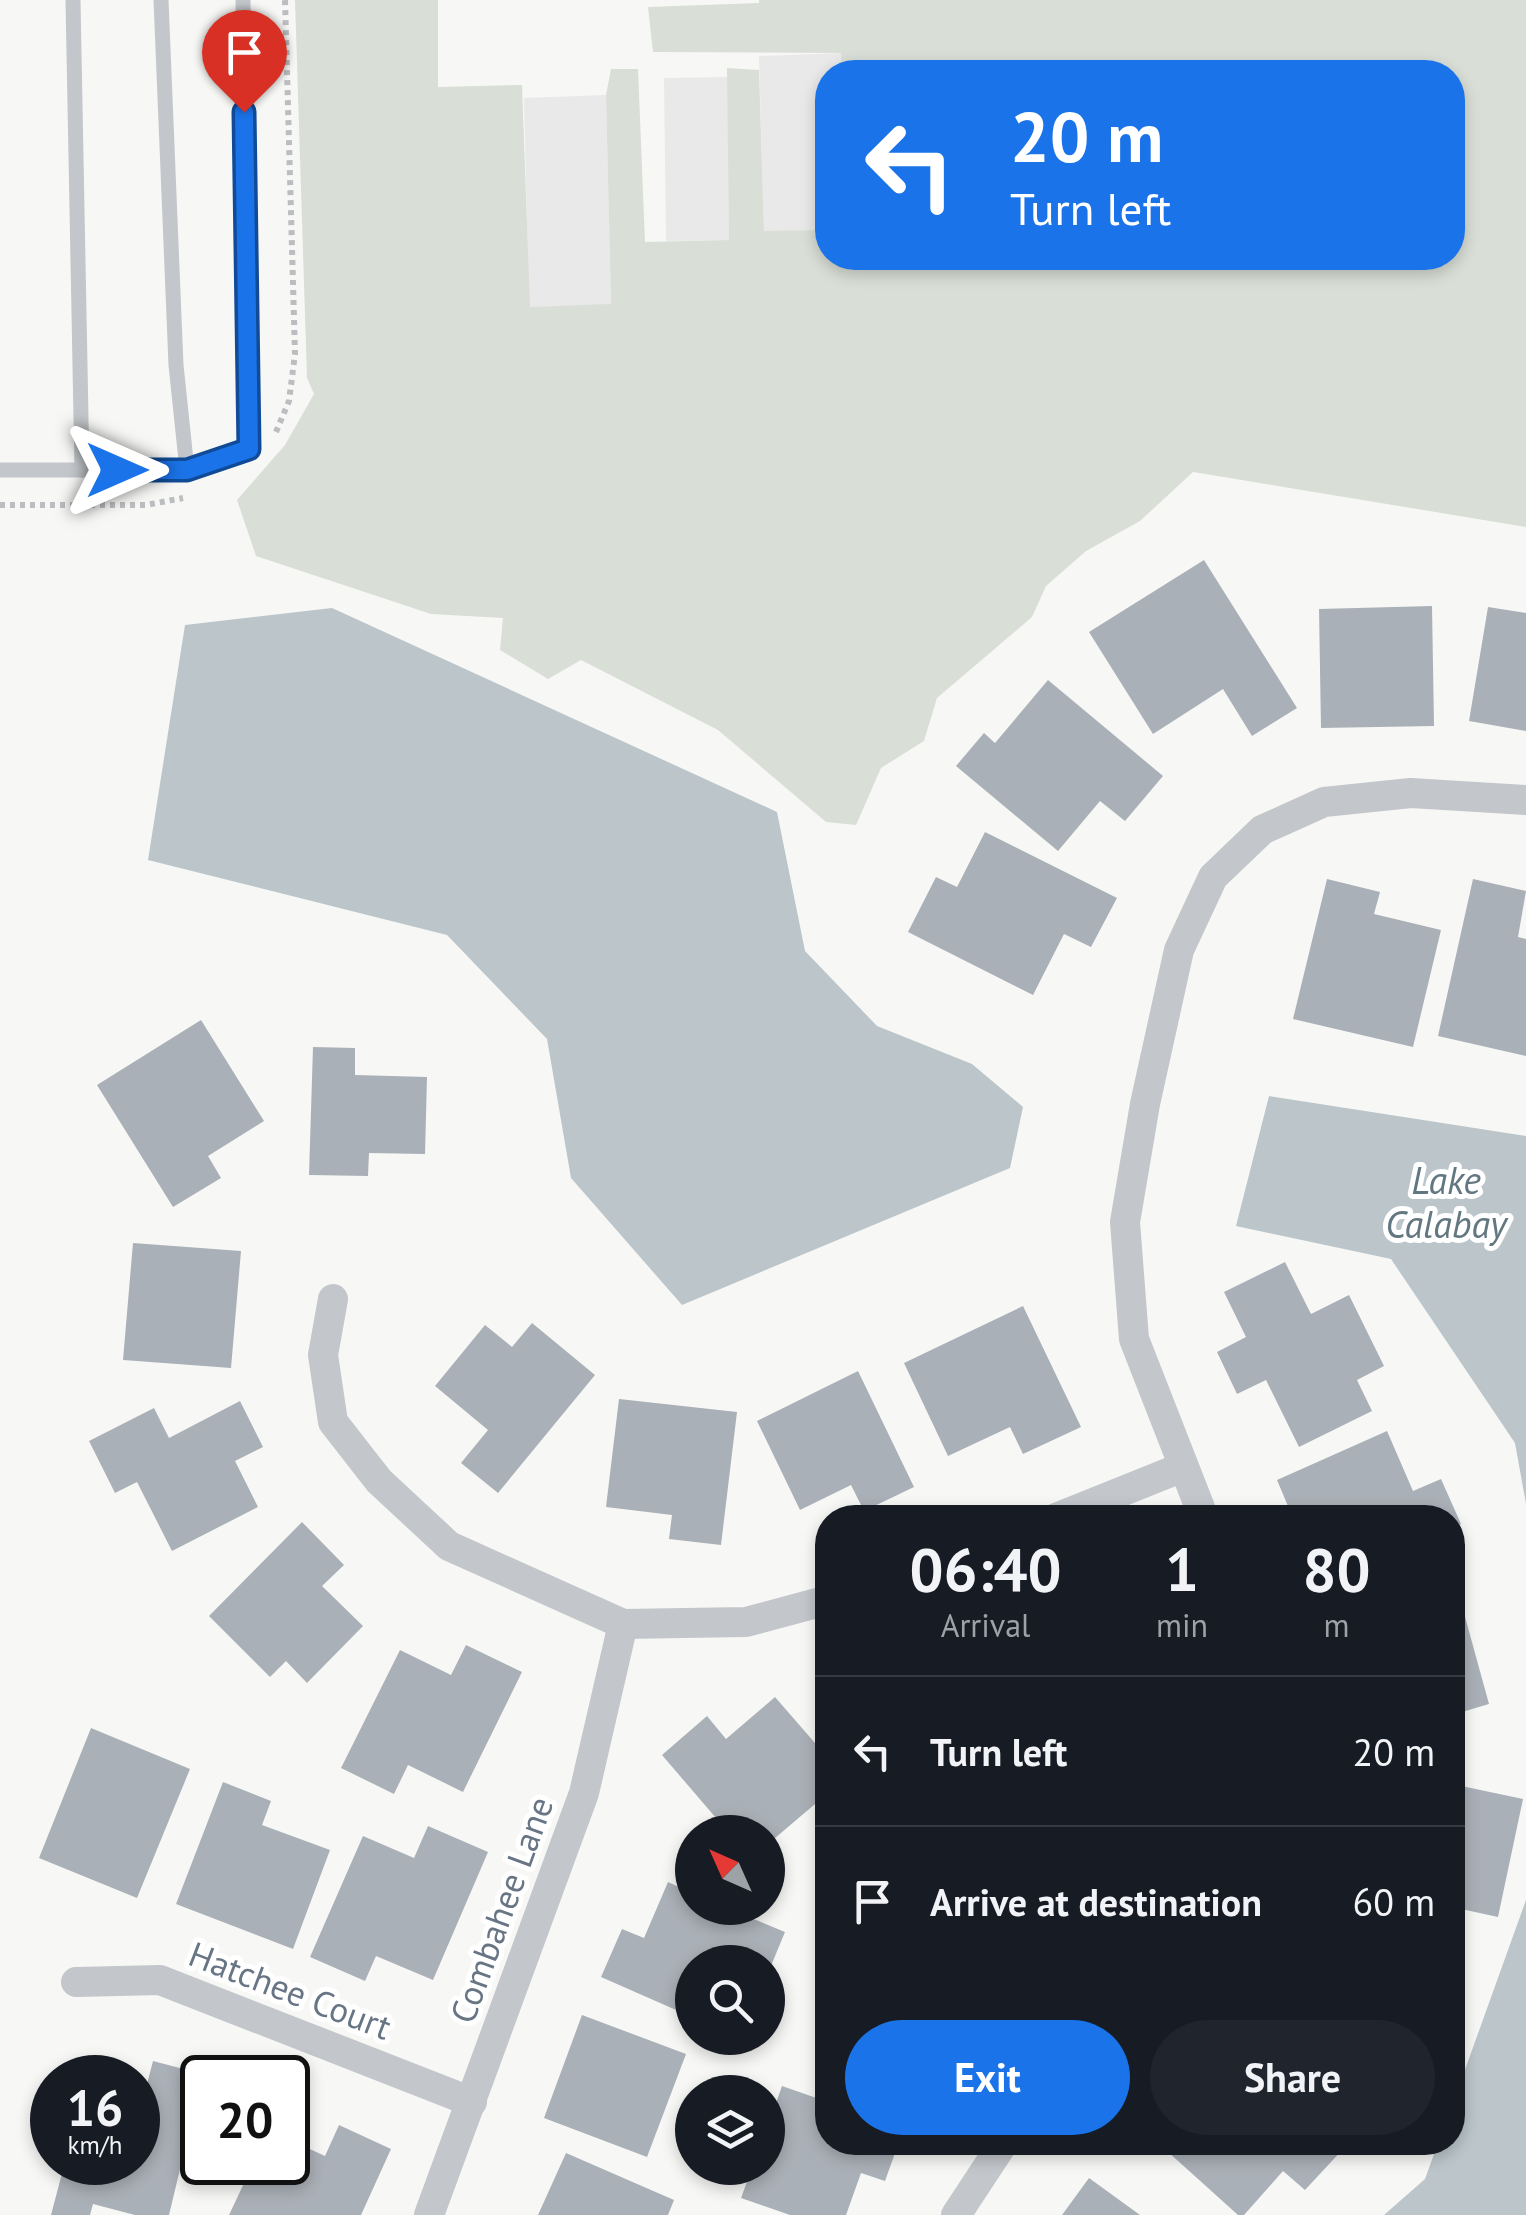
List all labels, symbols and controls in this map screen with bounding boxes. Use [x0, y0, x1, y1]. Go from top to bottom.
pin [202, 10, 287, 113]
icon: arrive [217, 25, 272, 80]
text: 20 m [1010, 91, 1163, 181]
icon: left [845, 100, 975, 230]
text: Turn left [1010, 179, 1171, 237]
position arrow [65, 418, 169, 522]
water label: Lake Calabay [1385, 1155, 1509, 1248]
text: 06:40 [909, 1530, 1062, 1608]
text: 1 [1165, 1530, 1199, 1608]
text: 80 [1303, 1530, 1371, 1608]
text: Arrival [941, 1604, 1030, 1646]
text: min [1156, 1604, 1208, 1646]
text: m [1324, 1604, 1350, 1646]
icon: left [845, 1724, 900, 1779]
text: Turn left [930, 1727, 1067, 1776]
text: 20 m [1353, 1727, 1435, 1776]
street label: Combahee Lane [439, 1790, 563, 2029]
north arrow [675, 1815, 785, 1925]
map controls [675, 1815, 785, 2185]
icon: arrive [845, 1874, 900, 1929]
text: Arrive at destination [930, 1877, 1262, 1926]
text: 60 m [1353, 1877, 1435, 1926]
street label: Hatchee Court [183, 1930, 398, 2050]
button: search [675, 1945, 785, 2055]
button: Exit [845, 2020, 1130, 2135]
button: Share [1150, 2020, 1435, 2135]
speed limit sign: 20 [180, 2055, 310, 2185]
text: 16 [67, 2075, 123, 2140]
button: layers [675, 2075, 785, 2185]
text: km/h [68, 2129, 122, 2161]

